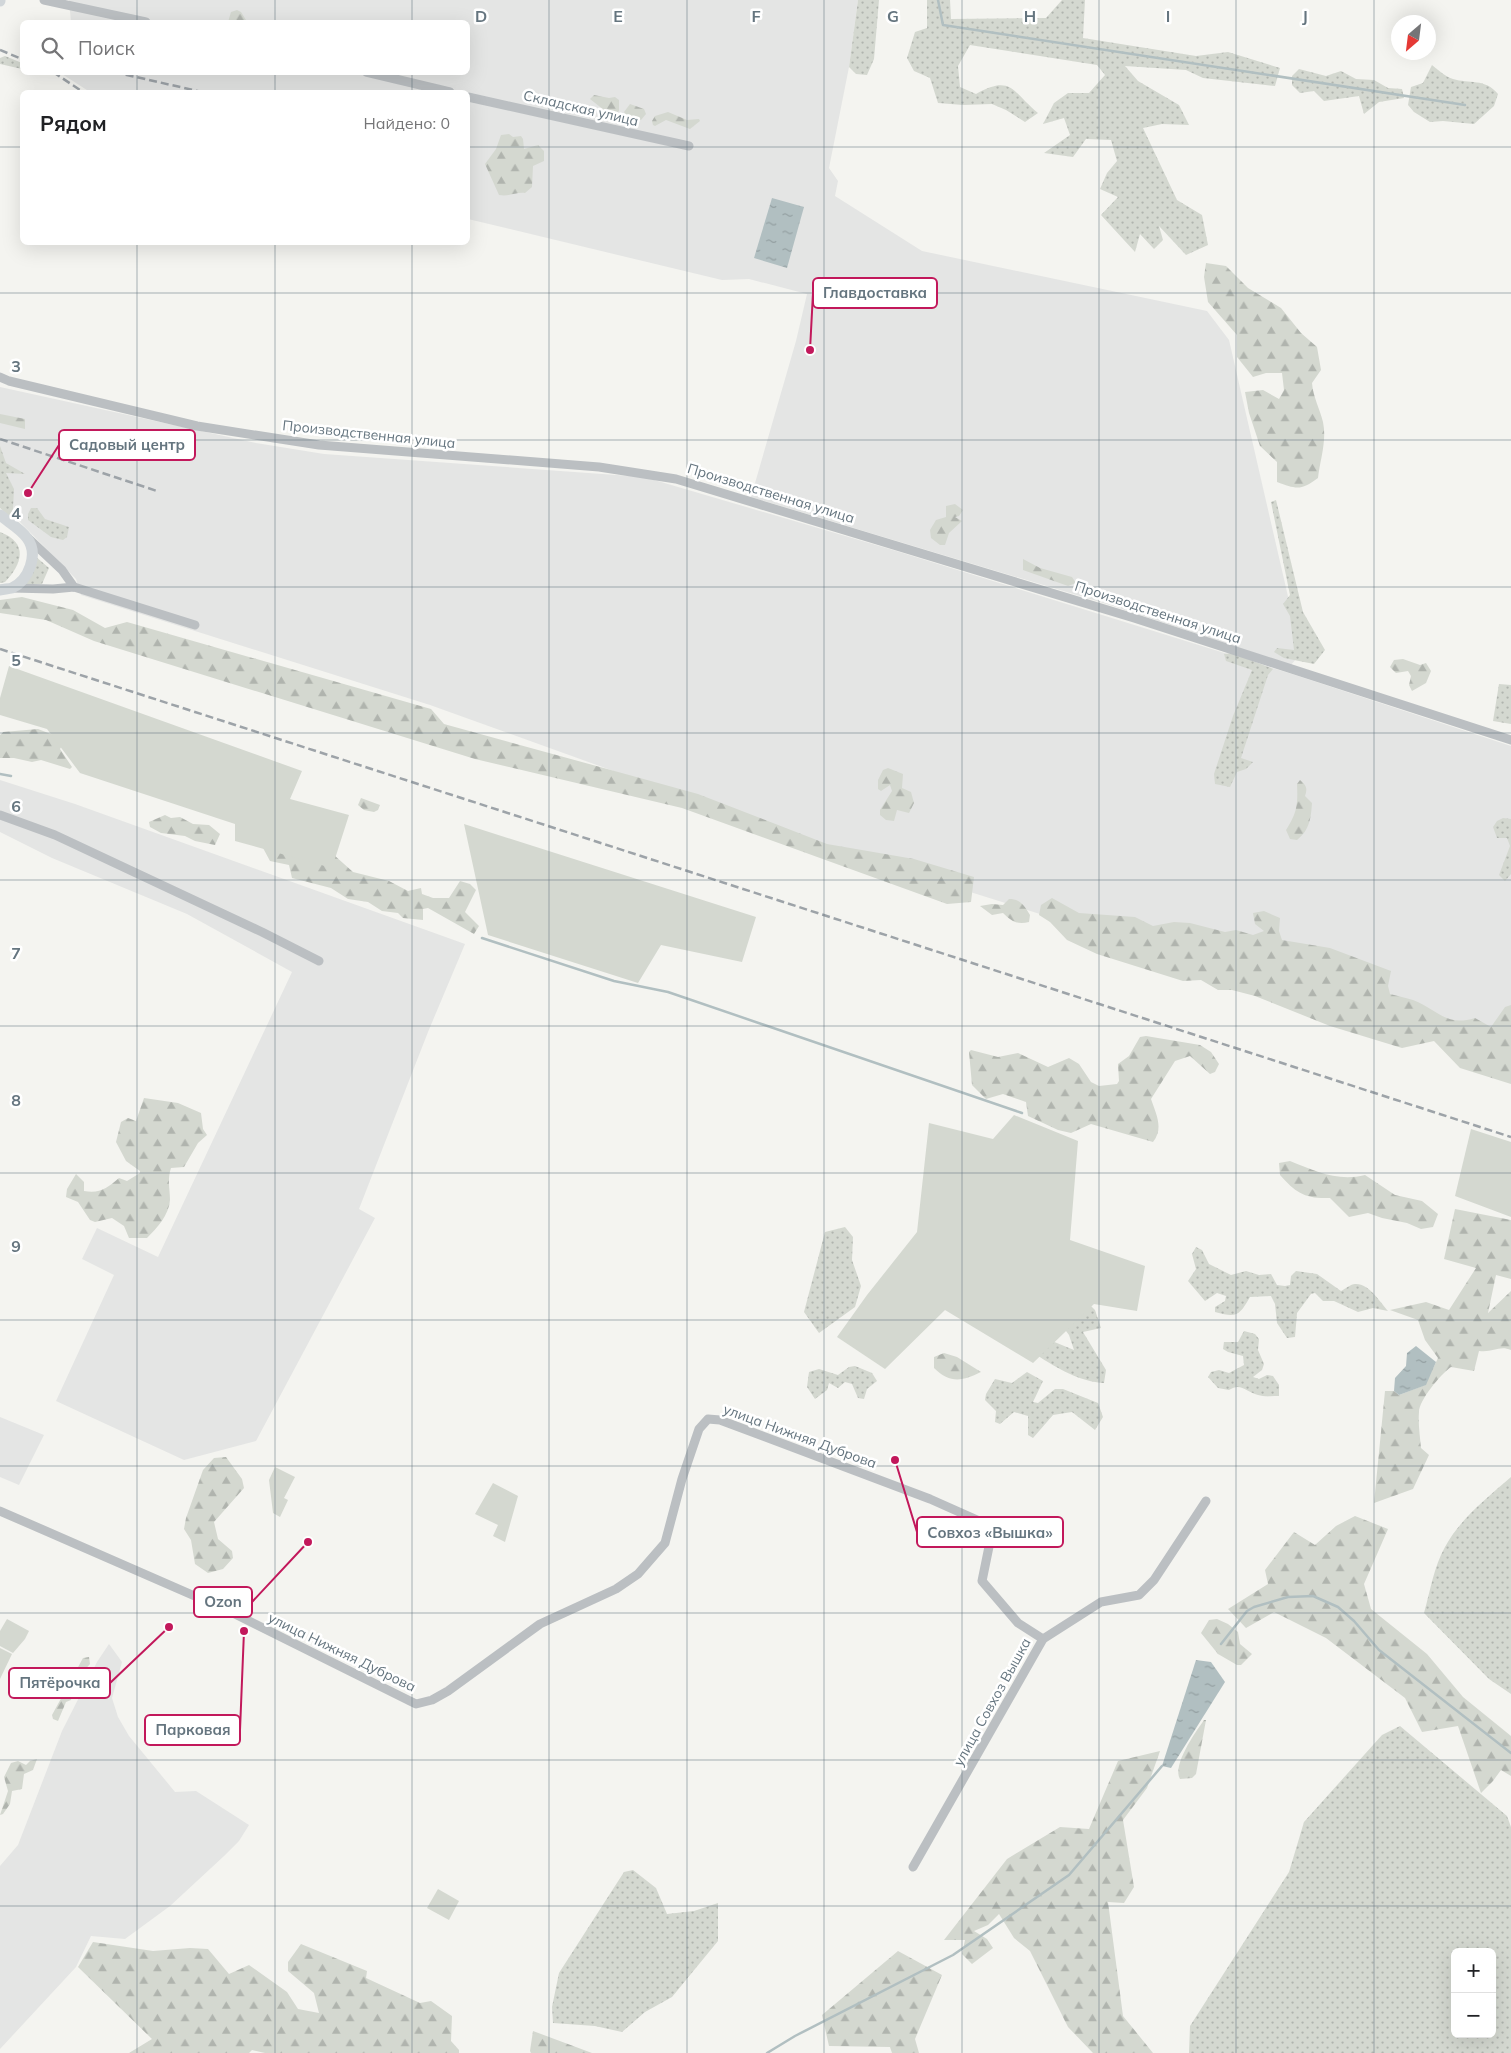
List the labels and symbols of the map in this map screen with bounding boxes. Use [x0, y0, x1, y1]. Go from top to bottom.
text: D [475, 6, 487, 26]
text: E [613, 6, 623, 26]
text: F [751, 6, 761, 26]
text: G [887, 6, 899, 26]
text: H [1024, 6, 1036, 26]
text: I [1166, 6, 1170, 26]
text: J [1302, 6, 1308, 26]
north arrow [1391, 15, 1436, 60]
street label: Складская улица [522, 86, 640, 130]
callout: Главдоставка [813, 278, 937, 308]
text: Главдоставка [823, 283, 927, 302]
text: 3 [11, 356, 21, 376]
street label: Производственная улица [282, 416, 456, 452]
callout: Садовый центр [59, 430, 195, 460]
text: Садовый центр [69, 435, 185, 454]
street label: Производственная улица [685, 459, 857, 527]
text: 4 [11, 503, 21, 523]
street label: Производственная улица [1073, 577, 1243, 647]
text: 5 [11, 650, 21, 670]
text: 6 [11, 796, 21, 816]
text: 7 [11, 943, 21, 963]
text: 8 [11, 1090, 21, 1110]
text: 9 [11, 1236, 21, 1256]
street label: улица Нижняя Дуброва [721, 1400, 879, 1472]
callout: Совхоз «Вышка» [917, 1517, 1063, 1547]
text: Совхоз «Вышка» [927, 1523, 1053, 1542]
callout: Ozon [194, 1587, 252, 1617]
text: Ozon [204, 1592, 242, 1611]
street label: улица Нижняя Дуброва [265, 1608, 419, 1696]
street label: улица Совхоз Вышка [949, 1635, 1035, 1769]
callout: Пятёрочка [9, 1668, 110, 1698]
text: Пятёрочка [19, 1673, 101, 1692]
callout: Парковая [145, 1715, 240, 1745]
text: Парковая [156, 1720, 231, 1739]

